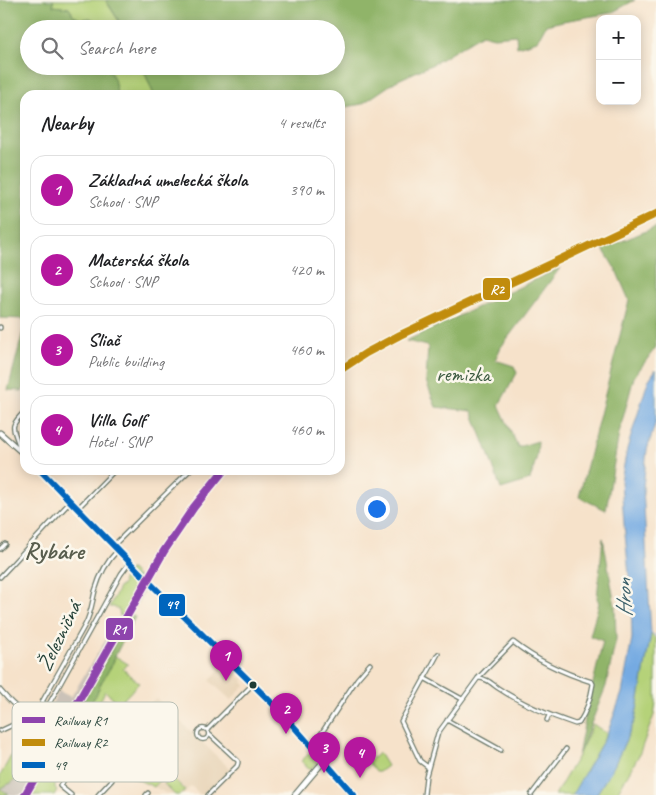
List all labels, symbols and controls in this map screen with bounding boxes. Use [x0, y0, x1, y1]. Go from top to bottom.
map controls [596, 15, 641, 105]
button: + [596, 15, 641, 60]
search box [20, 20, 345, 75]
icon: search [38, 34, 66, 62]
text: Search here [78, 36, 155, 60]
button: − [596, 60, 641, 105]
text: Nearby [40, 110, 93, 136]
text: 4 results [278, 113, 325, 133]
text: Základná umelecká škola [88, 168, 247, 192]
text: 1 [53, 180, 61, 200]
text: 390 m [290, 180, 324, 200]
text: School · SNP [88, 192, 158, 212]
text: Materská škola [88, 248, 188, 272]
text: 2 [53, 260, 61, 280]
text: 420 m [290, 260, 324, 280]
text: School · SNP [88, 272, 158, 292]
line badge: R2 [482, 277, 511, 301]
text: R2 [490, 281, 506, 298]
text: Sliač [88, 328, 119, 352]
text: 3 [53, 340, 61, 360]
text: 460 m [290, 340, 324, 360]
text: Public building [88, 352, 164, 372]
park label: remizka [436, 361, 492, 387]
text: Villa Golf [88, 408, 146, 432]
text: 4 [53, 420, 61, 440]
text: 460 m [290, 420, 324, 440]
text: Hotel · SNP [88, 432, 151, 452]
your location [364, 496, 390, 522]
district label: Rybáre [24, 536, 86, 566]
water label: Hron [610, 577, 638, 617]
line badge: 49 [158, 593, 186, 617]
street label: Železničná [31, 595, 88, 675]
text: 49 [166, 596, 180, 613]
line badge: R1 [105, 617, 134, 641]
text: R1 [112, 621, 128, 638]
pin: 1 [210, 640, 242, 681]
unlabelled marker [248, 680, 258, 690]
pin: 2 [270, 693, 302, 734]
legend [12, 702, 178, 782]
text: Railway R1 [54, 712, 108, 729]
pin: 3 [308, 732, 340, 773]
text: Railway R2 [54, 734, 109, 751]
pin: 4 [344, 737, 376, 778]
text: 49 [54, 757, 68, 774]

